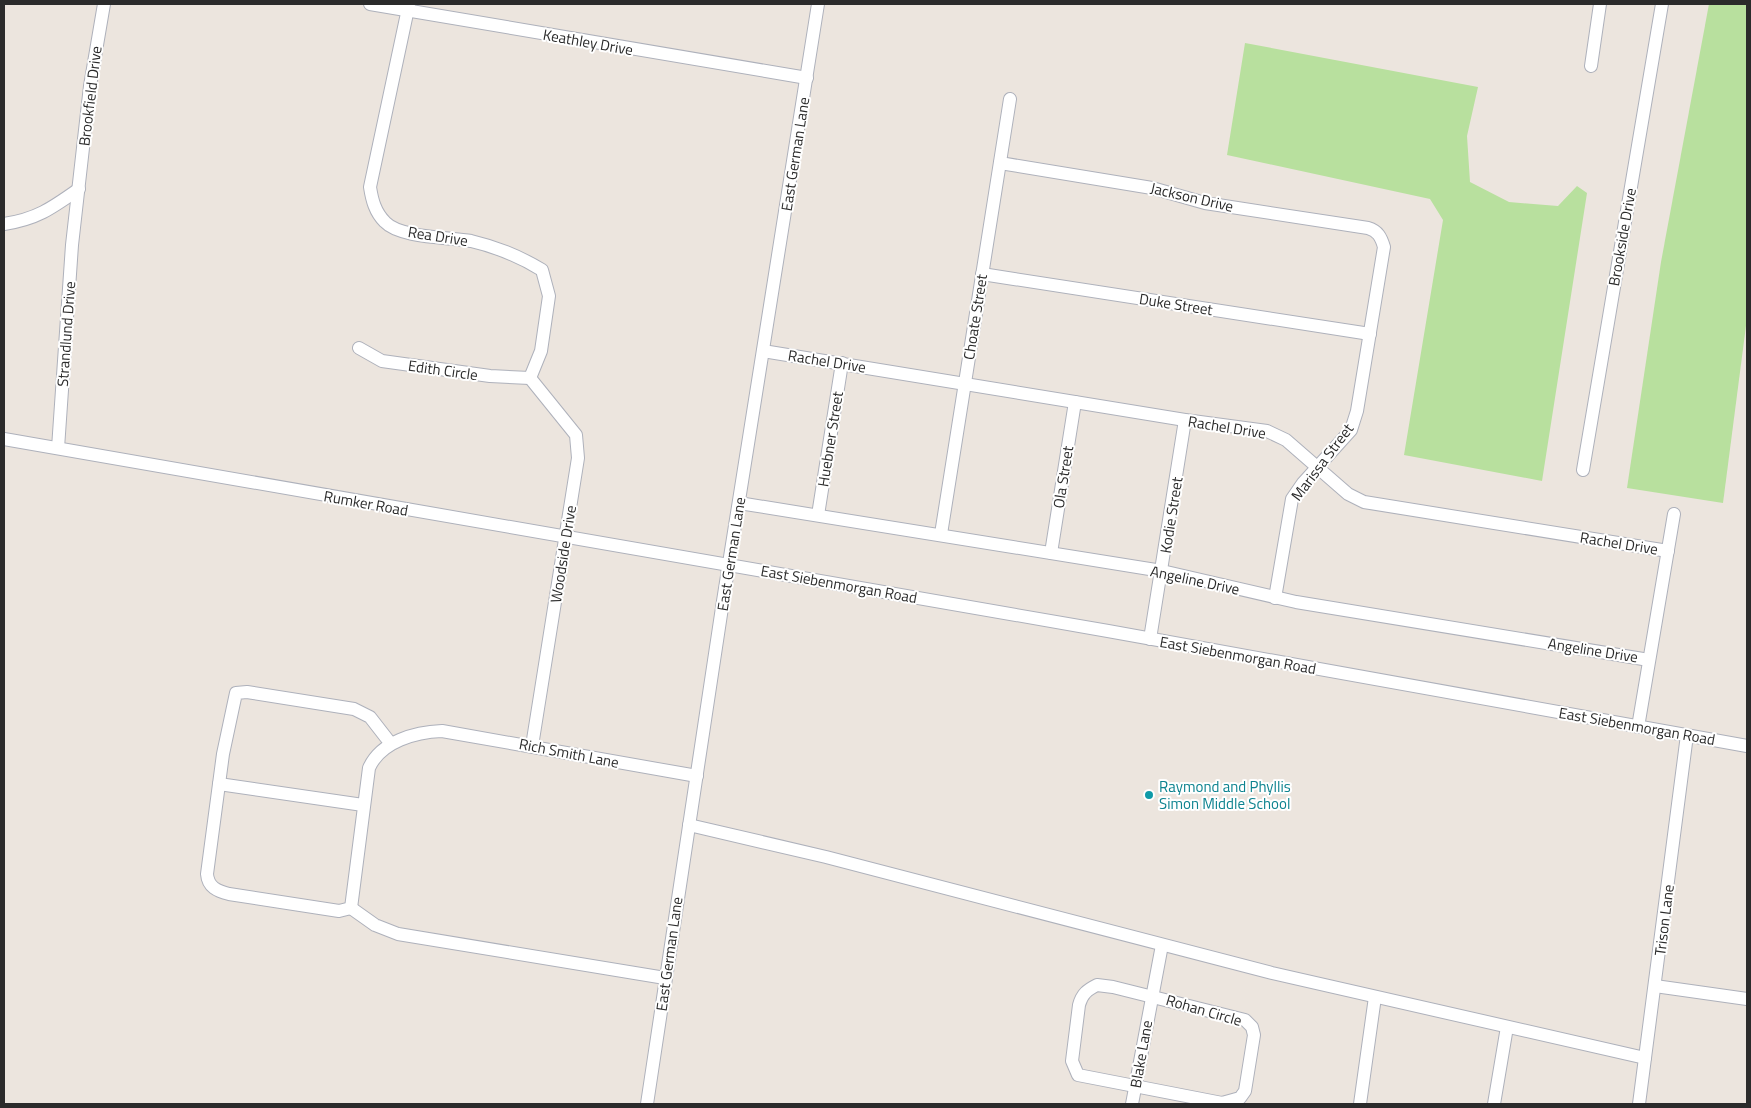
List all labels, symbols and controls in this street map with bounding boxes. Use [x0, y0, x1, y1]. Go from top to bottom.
street label: Keathley Drive [541, 23, 635, 61]
street label: Brookfield Drive [72, 45, 108, 147]
street label: East German Lane [775, 95, 815, 213]
street label: Jackson Drive [1148, 176, 1236, 218]
street label: Brookside Drive [1602, 186, 1642, 288]
street label: Rea Drive [406, 220, 470, 252]
street label: Choate Street [957, 272, 993, 362]
street label: Strandlund Drive [51, 281, 81, 387]
street label: Duke Street [1138, 287, 1215, 321]
street label: Rachel Drive [786, 344, 868, 378]
street label: Edith Circle [407, 354, 479, 386]
street label: Huebner Street [811, 389, 849, 488]
street label: Rachel Drive [1186, 410, 1268, 444]
street label: Marissa Street [1285, 418, 1359, 506]
street label: Ola Street [1047, 443, 1079, 510]
street label: Kodie Street [1154, 474, 1188, 555]
street label: Rumker Road [322, 484, 410, 522]
street label: East German Lane [711, 495, 751, 613]
street label: Woodside Drive [544, 503, 582, 605]
street label: Rachel Drive [1578, 526, 1660, 560]
street label: East Siebenmorgan Road [759, 559, 919, 609]
street label: Angeline Drive [1148, 559, 1242, 601]
street label: East Siebenmorgan Road [1158, 630, 1318, 680]
street label: Angeline Drive [1546, 632, 1640, 668]
street label: East Siebenmorgan Road [1557, 701, 1717, 751]
street label: Rich Smith Lane [517, 732, 621, 774]
place label: Raymond and Phyllis Simon Middle School [1159, 775, 1291, 815]
marker: Raymond and Phyllis Simon Middle School [1143, 789, 1155, 801]
street label: Trison Lane [1648, 883, 1680, 957]
street label: East German Lane [650, 895, 688, 1013]
street label: Rohan Circle [1163, 988, 1245, 1032]
street label: Blake Lane [1124, 1018, 1158, 1090]

